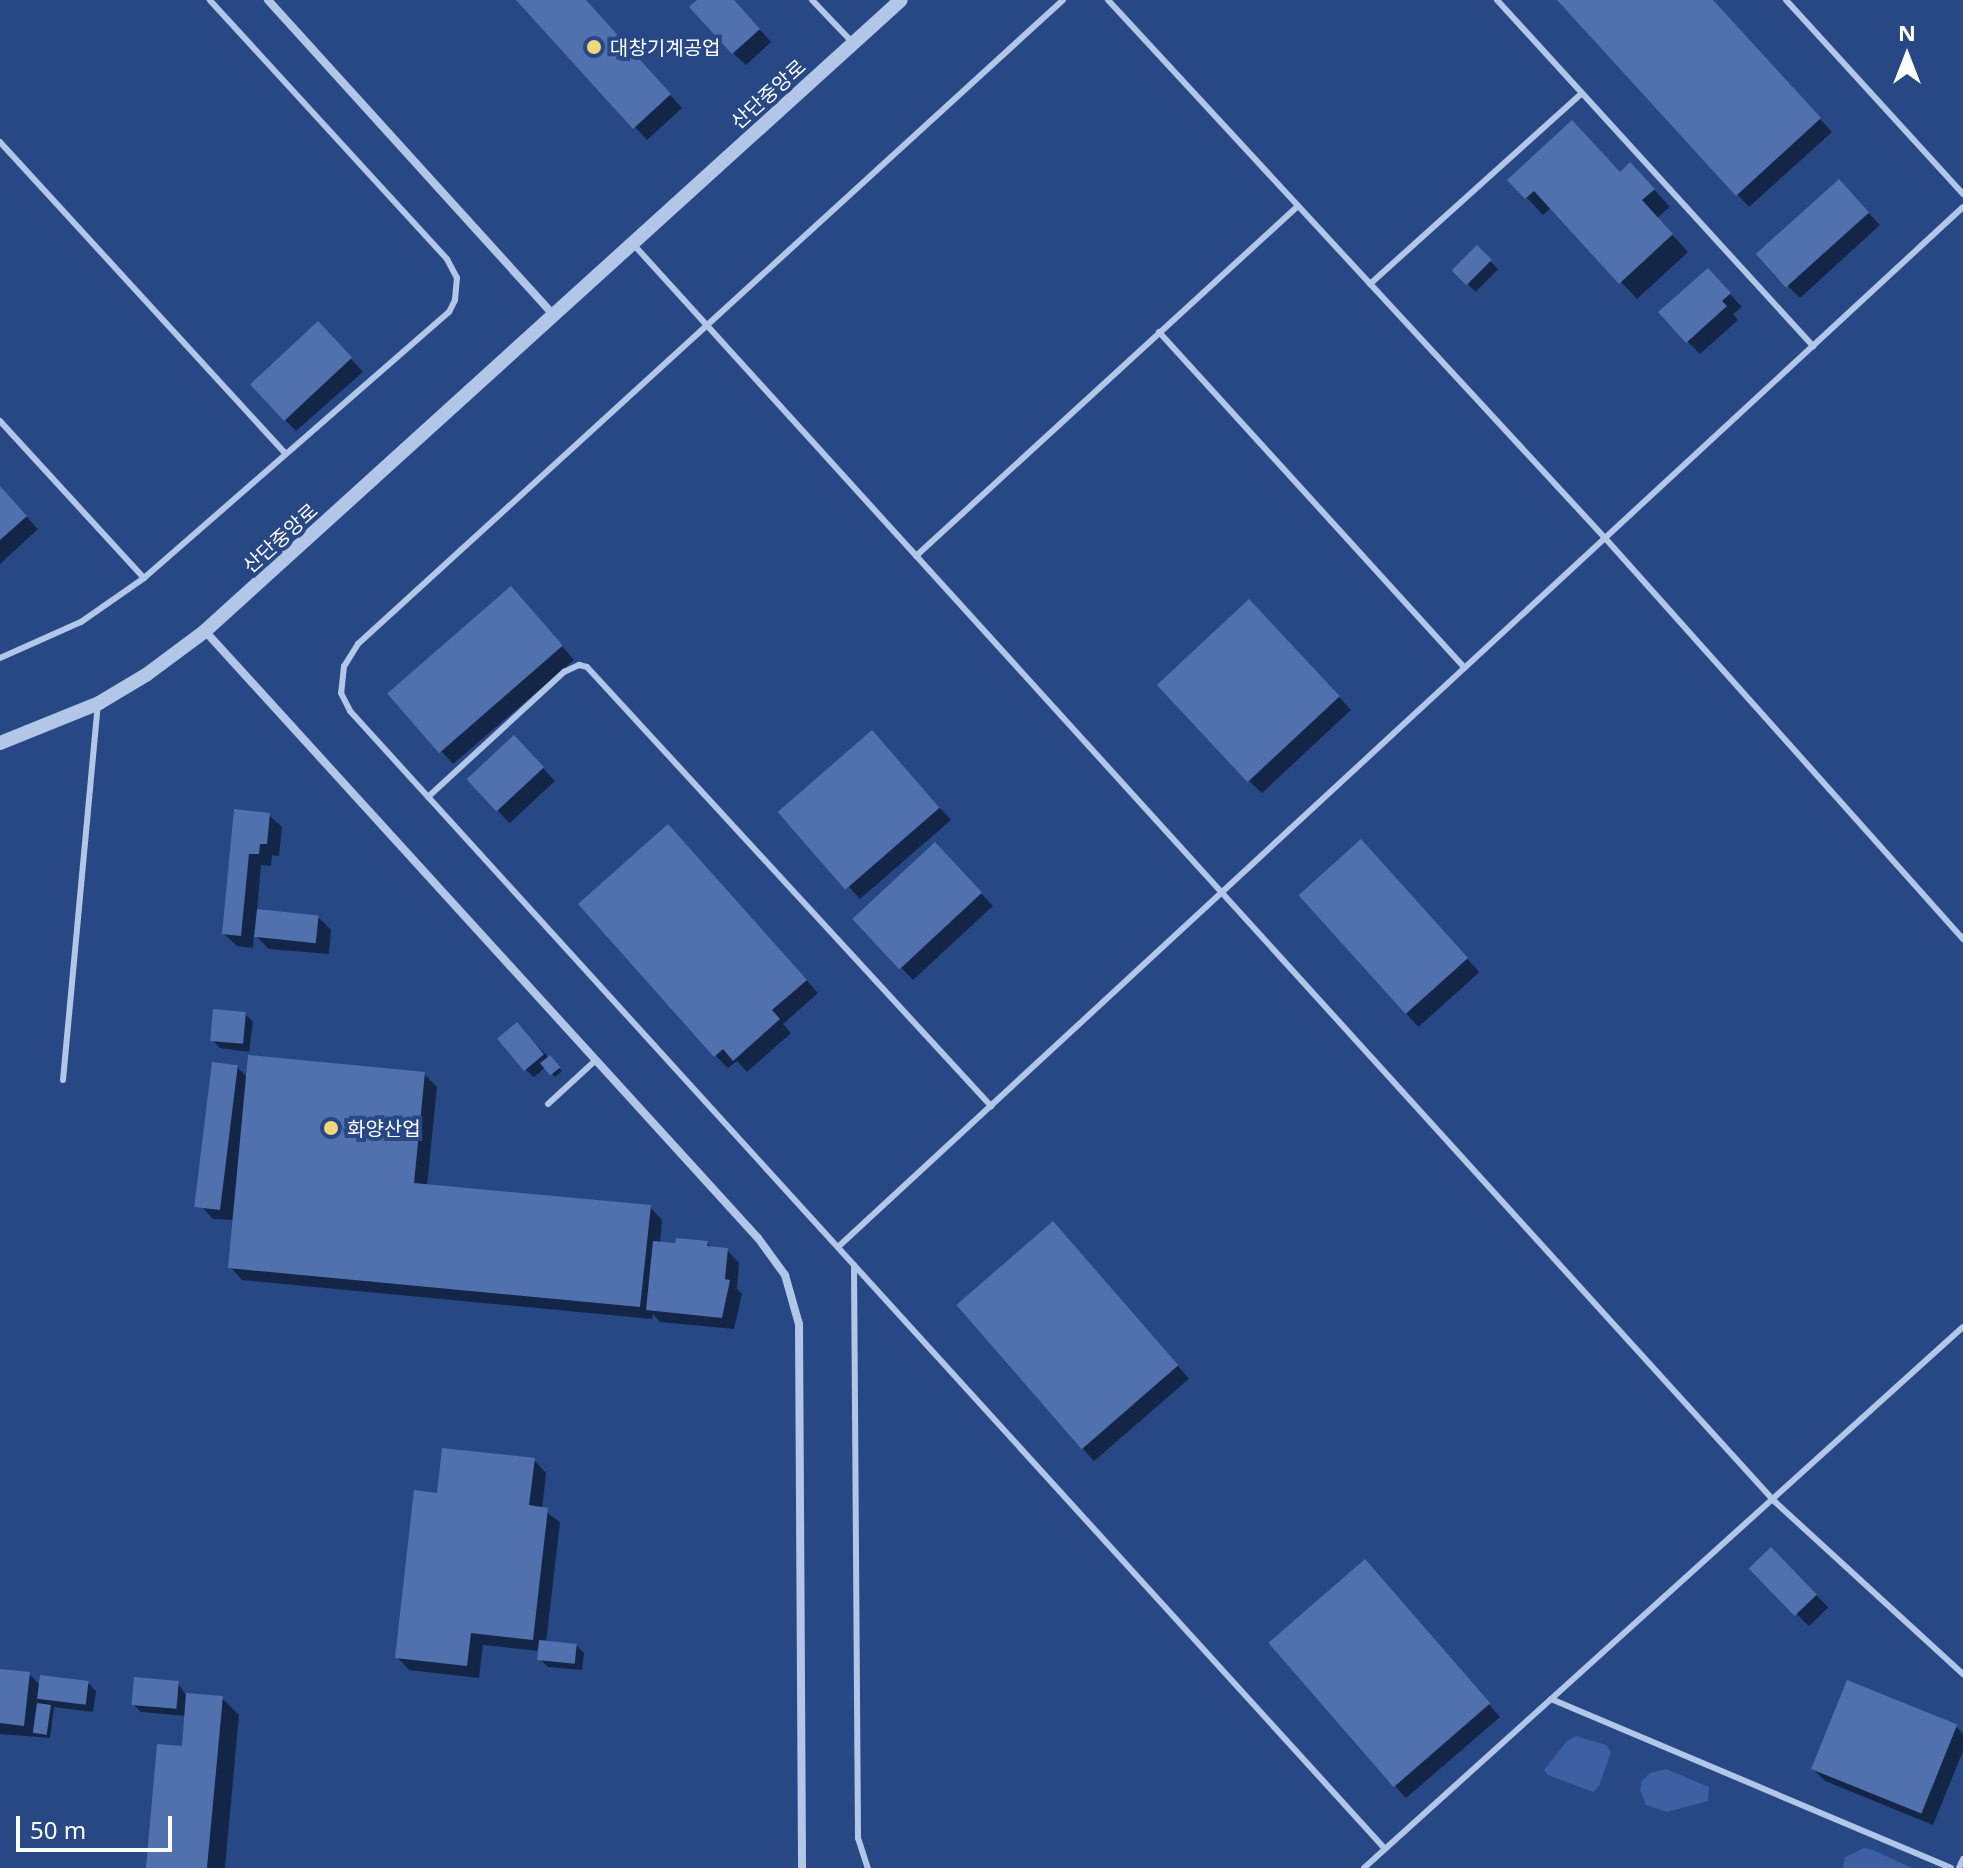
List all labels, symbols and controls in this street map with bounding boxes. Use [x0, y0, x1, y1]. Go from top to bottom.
north arrow [1867, 16, 1947, 96]
text: N [1898, 17, 1916, 47]
place label: 대창기계공업 [610, 35, 720, 59]
marker: 대창기계공업 [585, 38, 603, 56]
street label: 산단중앙로 [726, 54, 810, 134]
street label: 산단중앙로 [238, 498, 322, 578]
place label: 화양산업 [347, 1116, 421, 1140]
marker: 화양산업 [322, 1119, 340, 1137]
scale bar [20, 1800, 176, 1850]
text: 50 m [30, 1813, 86, 1846]

